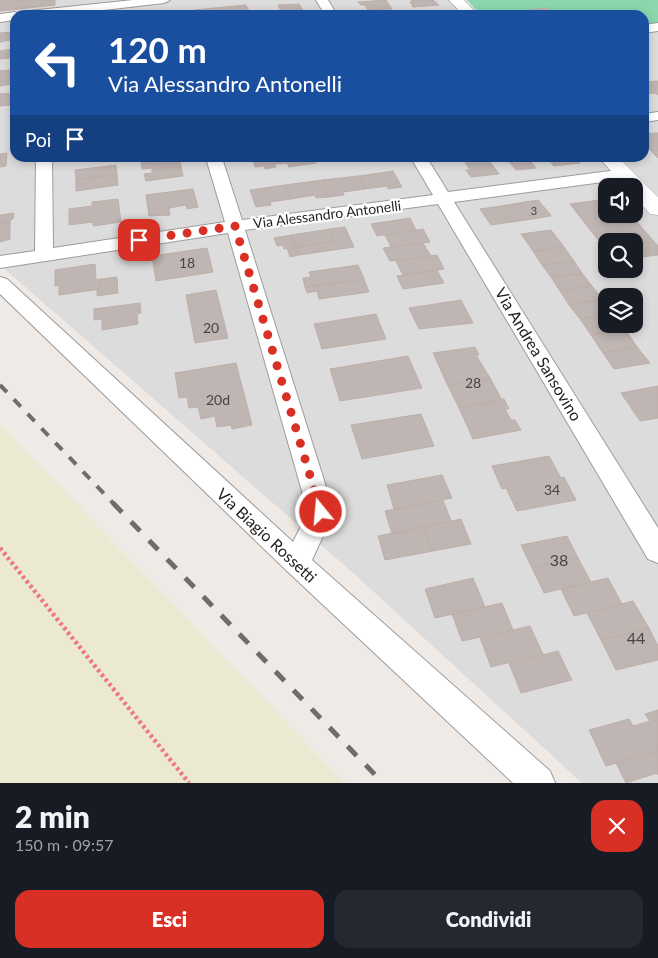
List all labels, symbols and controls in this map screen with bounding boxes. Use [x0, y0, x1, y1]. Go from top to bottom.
text: 120 m [108, 28, 207, 70]
icon: left [25, 30, 90, 95]
text: Via Alessandro Antonelli [108, 70, 342, 97]
icon: arrive [61, 125, 89, 153]
text: Poi [25, 128, 51, 151]
map controls [598, 178, 643, 333]
button: sound [598, 178, 643, 223]
street label: Via Alessandro Antonelli [252, 196, 402, 232]
house number: 3 [531, 204, 537, 217]
pin [118, 219, 160, 261]
icon: arrive [125, 226, 153, 254]
button: search [598, 233, 643, 278]
house number: 18 [179, 254, 195, 271]
street label: Via Andrea Sansovino [492, 284, 586, 424]
button: layers [598, 288, 643, 333]
house number: 20 [203, 319, 219, 336]
house number: 28 [465, 374, 481, 391]
house number: 20d [206, 391, 230, 408]
house number: 34 [544, 481, 560, 498]
street label: Via Biagio Rossetti [213, 484, 321, 586]
position arrow [294, 485, 346, 537]
house number: 38 [550, 550, 568, 569]
house number: 44 [627, 628, 645, 647]
text: 2 min [15, 798, 90, 834]
button: close [591, 800, 643, 852]
text: 150 m · 09:57 [15, 835, 114, 854]
button: Esci [15, 890, 324, 948]
button: Condividi [334, 890, 643, 948]

